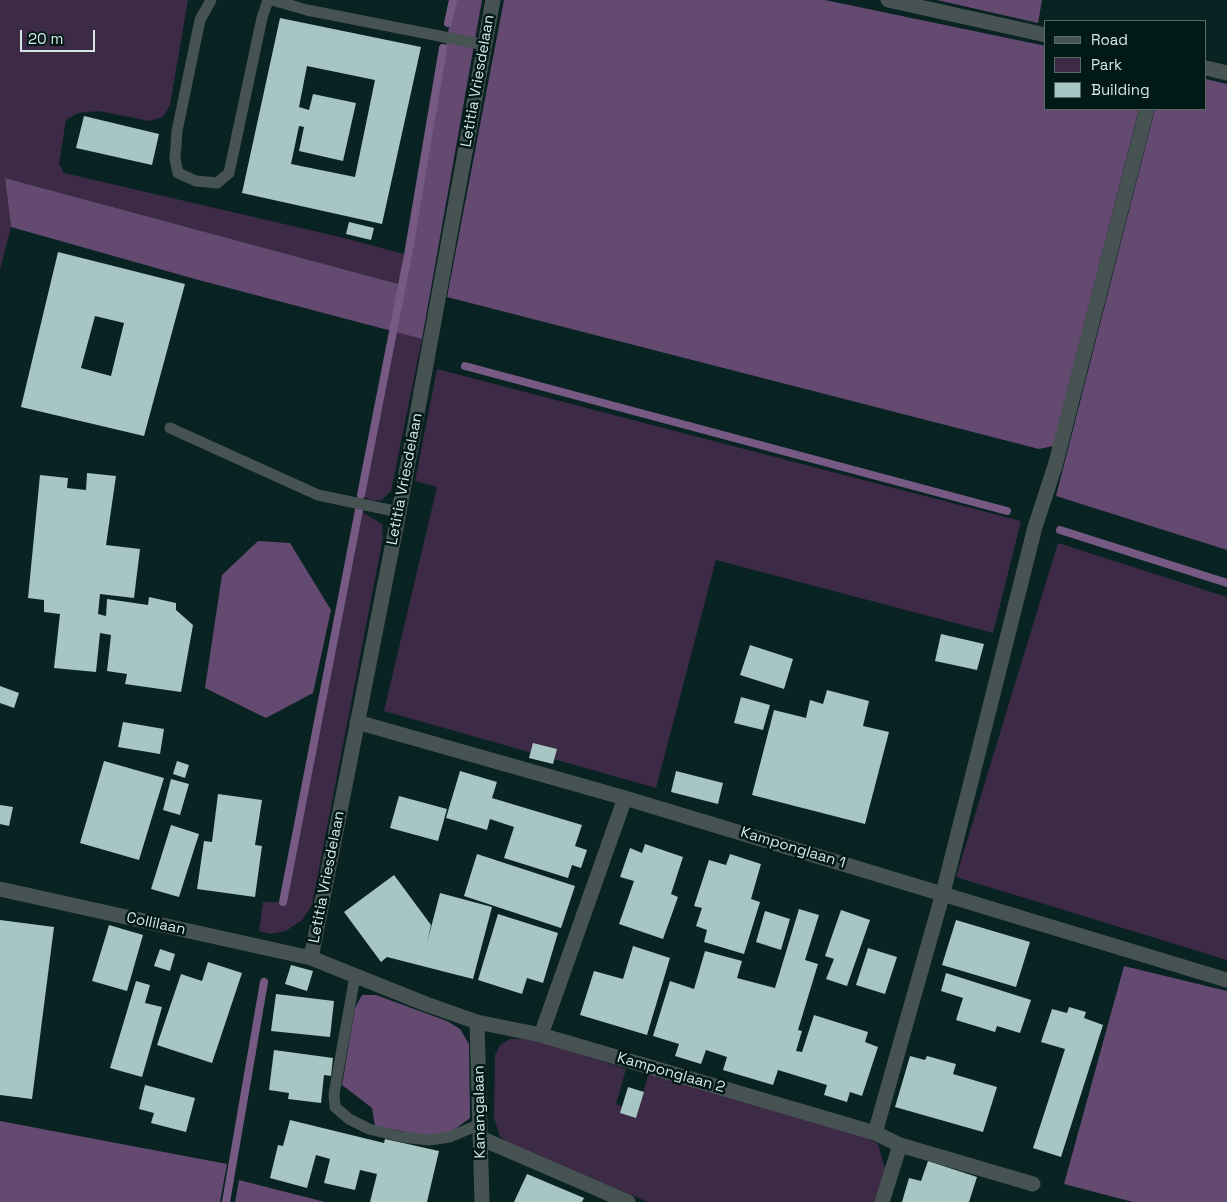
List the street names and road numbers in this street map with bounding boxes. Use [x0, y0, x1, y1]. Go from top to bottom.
street label: Letitia Vriesdelaan [457, 13, 499, 149]
street label: Letitia Vriesdelaan [383, 411, 427, 547]
street label: Letitia Vriesdelaan [305, 809, 349, 945]
street label: Kamponglaan 1 [738, 824, 848, 872]
street label: Collilaan [125, 909, 187, 939]
street label: Kamponglaan 2 [615, 1049, 727, 1097]
street label: Kanangalaan [470, 1065, 490, 1159]

